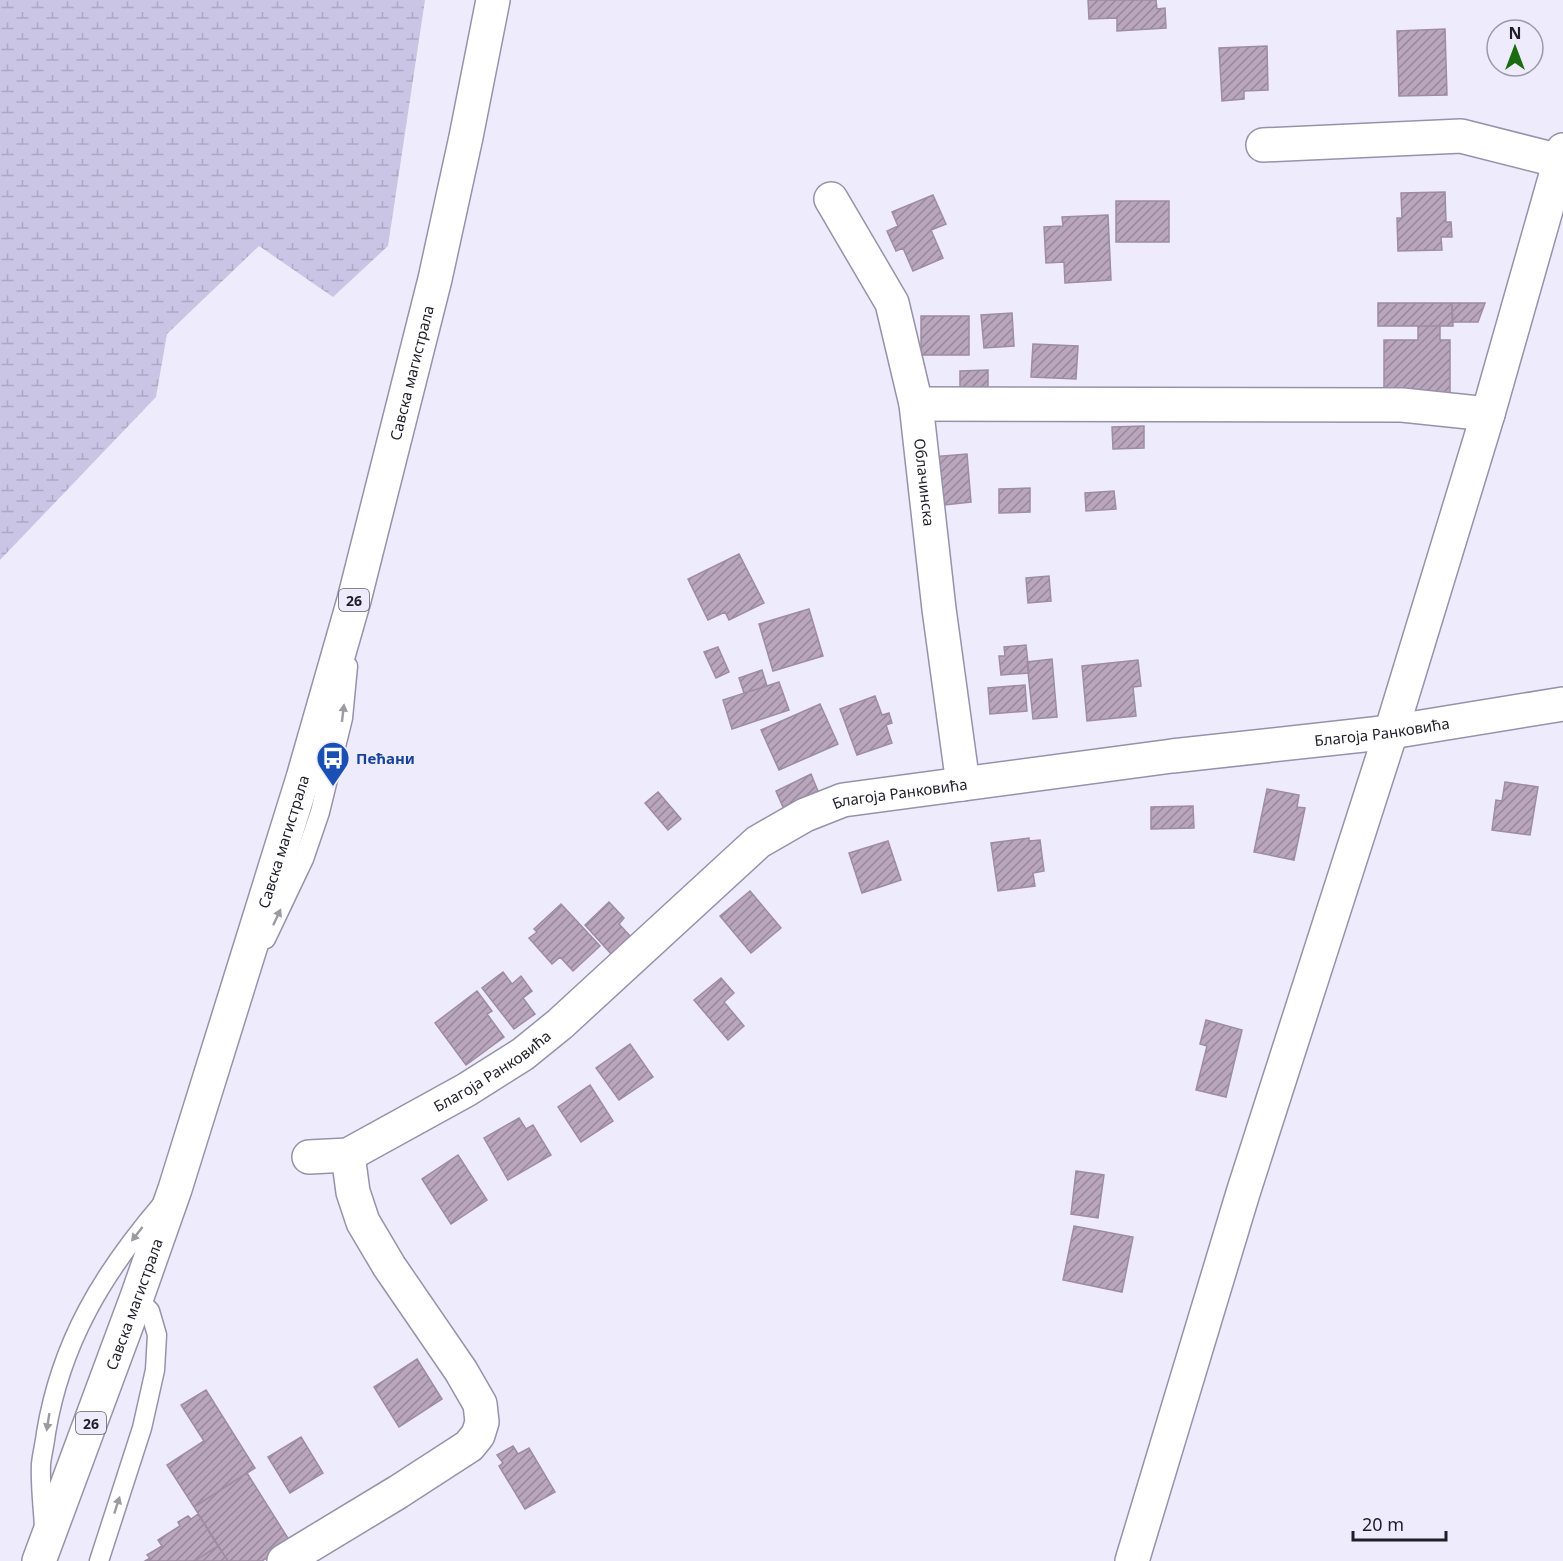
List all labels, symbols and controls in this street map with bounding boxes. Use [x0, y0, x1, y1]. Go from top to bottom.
north arrow [1485, 18, 1545, 78]
text: N [1508, 22, 1522, 44]
street label: Савска магистрала [385, 303, 438, 442]
street label: Облачинска [910, 437, 940, 527]
road number: 26 [339, 589, 369, 611]
one-way arrow [339, 703, 348, 722]
street label: Благоја Ранковића [1313, 713, 1451, 750]
bus stop icon: Пећани [315, 740, 351, 787]
place label: Пећани [356, 748, 415, 768]
street label: Савска магистрала [253, 772, 313, 911]
street label: Благоја Ранковића [829, 773, 968, 813]
one-way arrow [272, 909, 281, 926]
street label: Благоја Ранковића [430, 1026, 555, 1116]
one-way arrow [132, 1226, 144, 1241]
street label: Савска магистрала [101, 1236, 167, 1373]
one-way arrow [43, 1412, 52, 1431]
road number: 26 [76, 1412, 106, 1434]
one-way arrow [113, 1496, 122, 1514]
scale bar [1353, 1504, 1446, 1542]
text: 20 m [1362, 1512, 1404, 1536]

